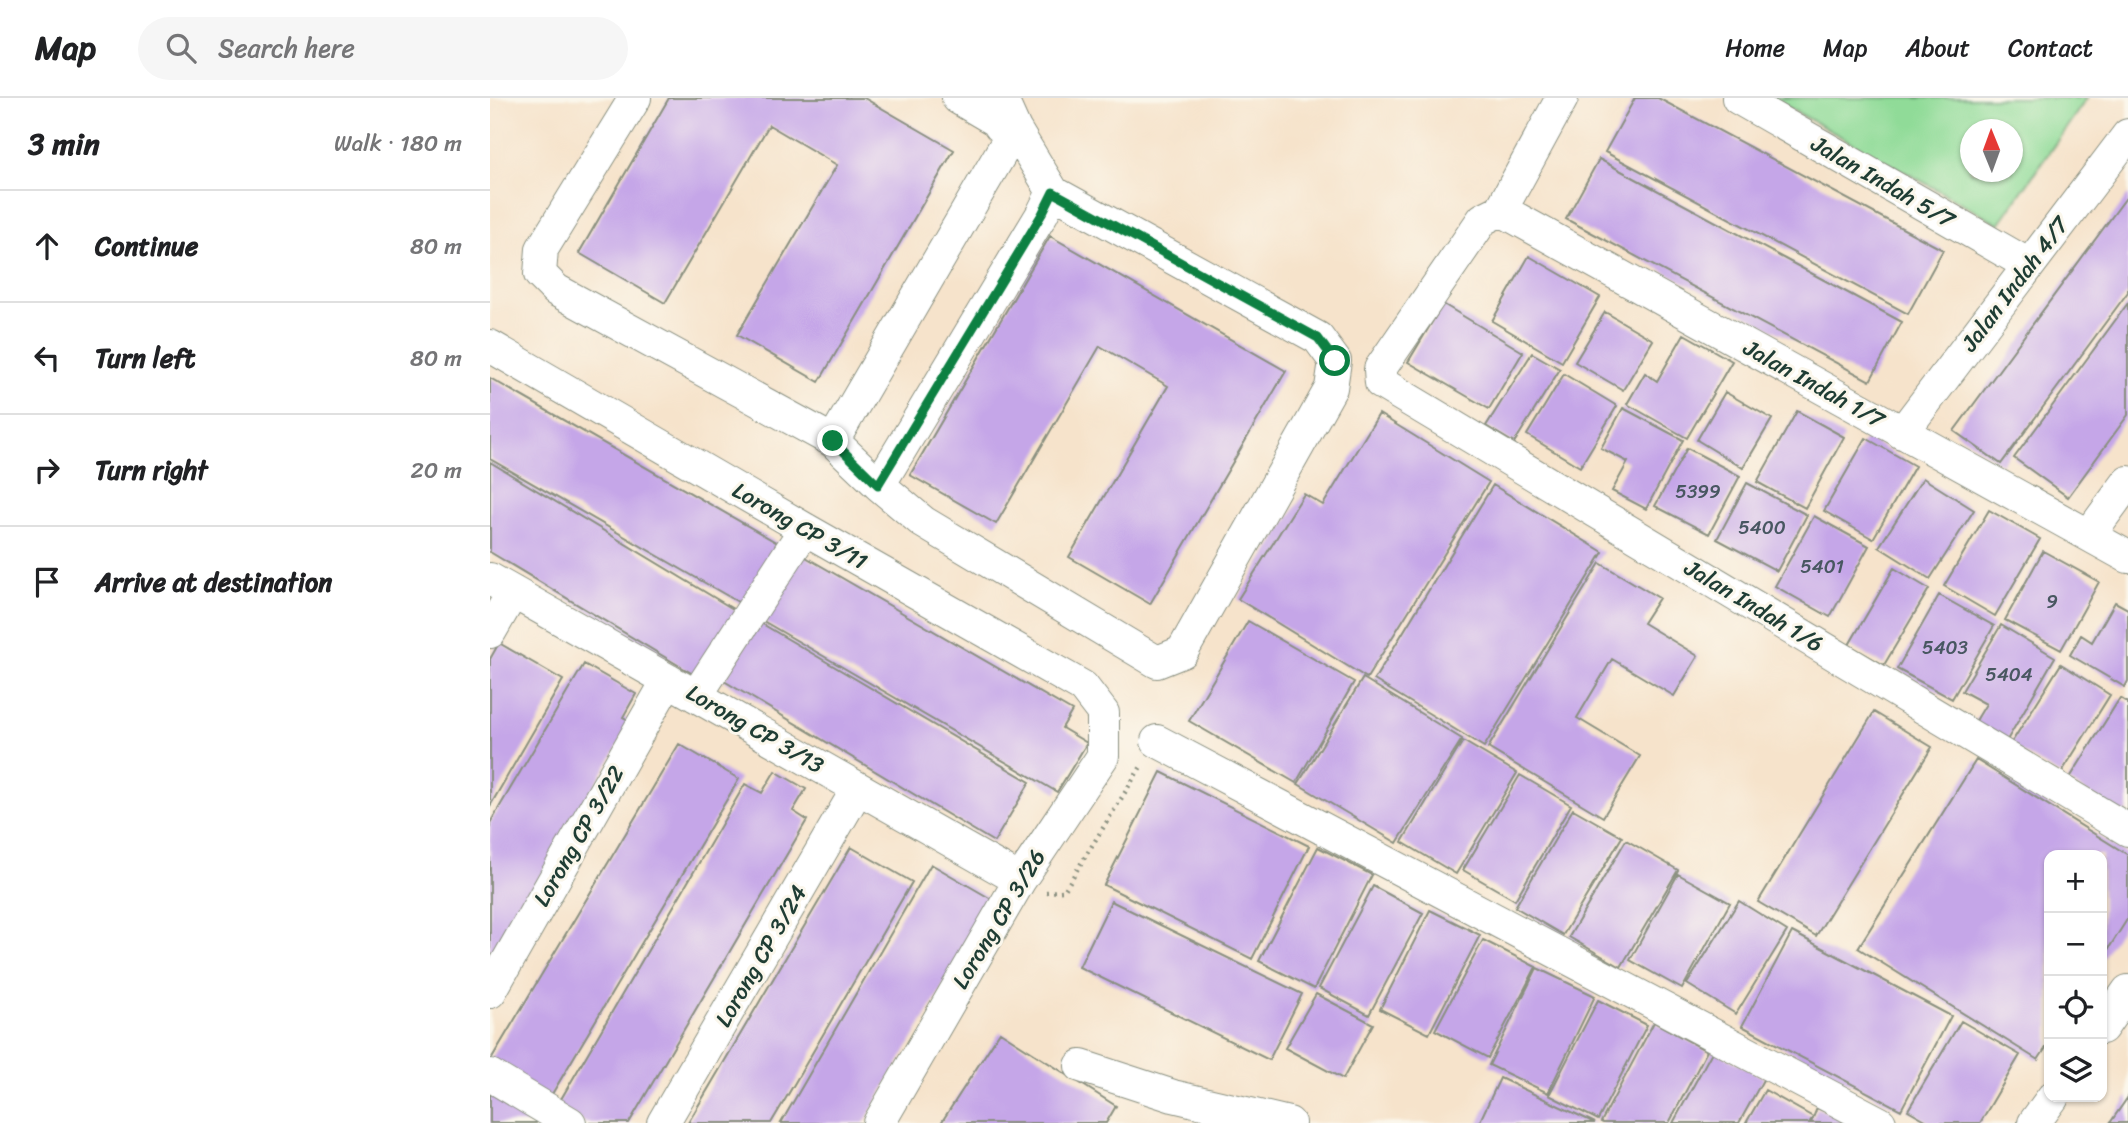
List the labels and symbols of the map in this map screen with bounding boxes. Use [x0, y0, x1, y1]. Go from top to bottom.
north arrow [1960, 119, 2023, 182]
street label: Jalan Indah 5/7 [1802, 124, 1964, 241]
street label: Jalan Indah 4/7 [1950, 206, 2081, 361]
street label: Jalan Indah 1/7 [1735, 328, 1894, 441]
route start [1319, 345, 1350, 376]
route end [817, 425, 848, 456]
street label: Lorong CP 3/11 [724, 470, 876, 582]
house number: 5399 [1675, 475, 1721, 508]
house number: 5400 [1738, 511, 1786, 544]
street label: Jalan Indah 1/6 [1676, 548, 1832, 664]
house number: 5401 [1800, 550, 1844, 583]
house number: 9 [2046, 585, 2058, 618]
house number: 5403 [1922, 631, 1969, 664]
house number: 5404 [1985, 658, 2033, 691]
street label: Lorong CP 3/13 [678, 673, 832, 785]
street label: Lorong CP 3/22 [522, 757, 636, 915]
street label: Lorong CP 3/26 [941, 841, 1057, 997]
street label: Lorong CP 3/24 [704, 877, 818, 1035]

